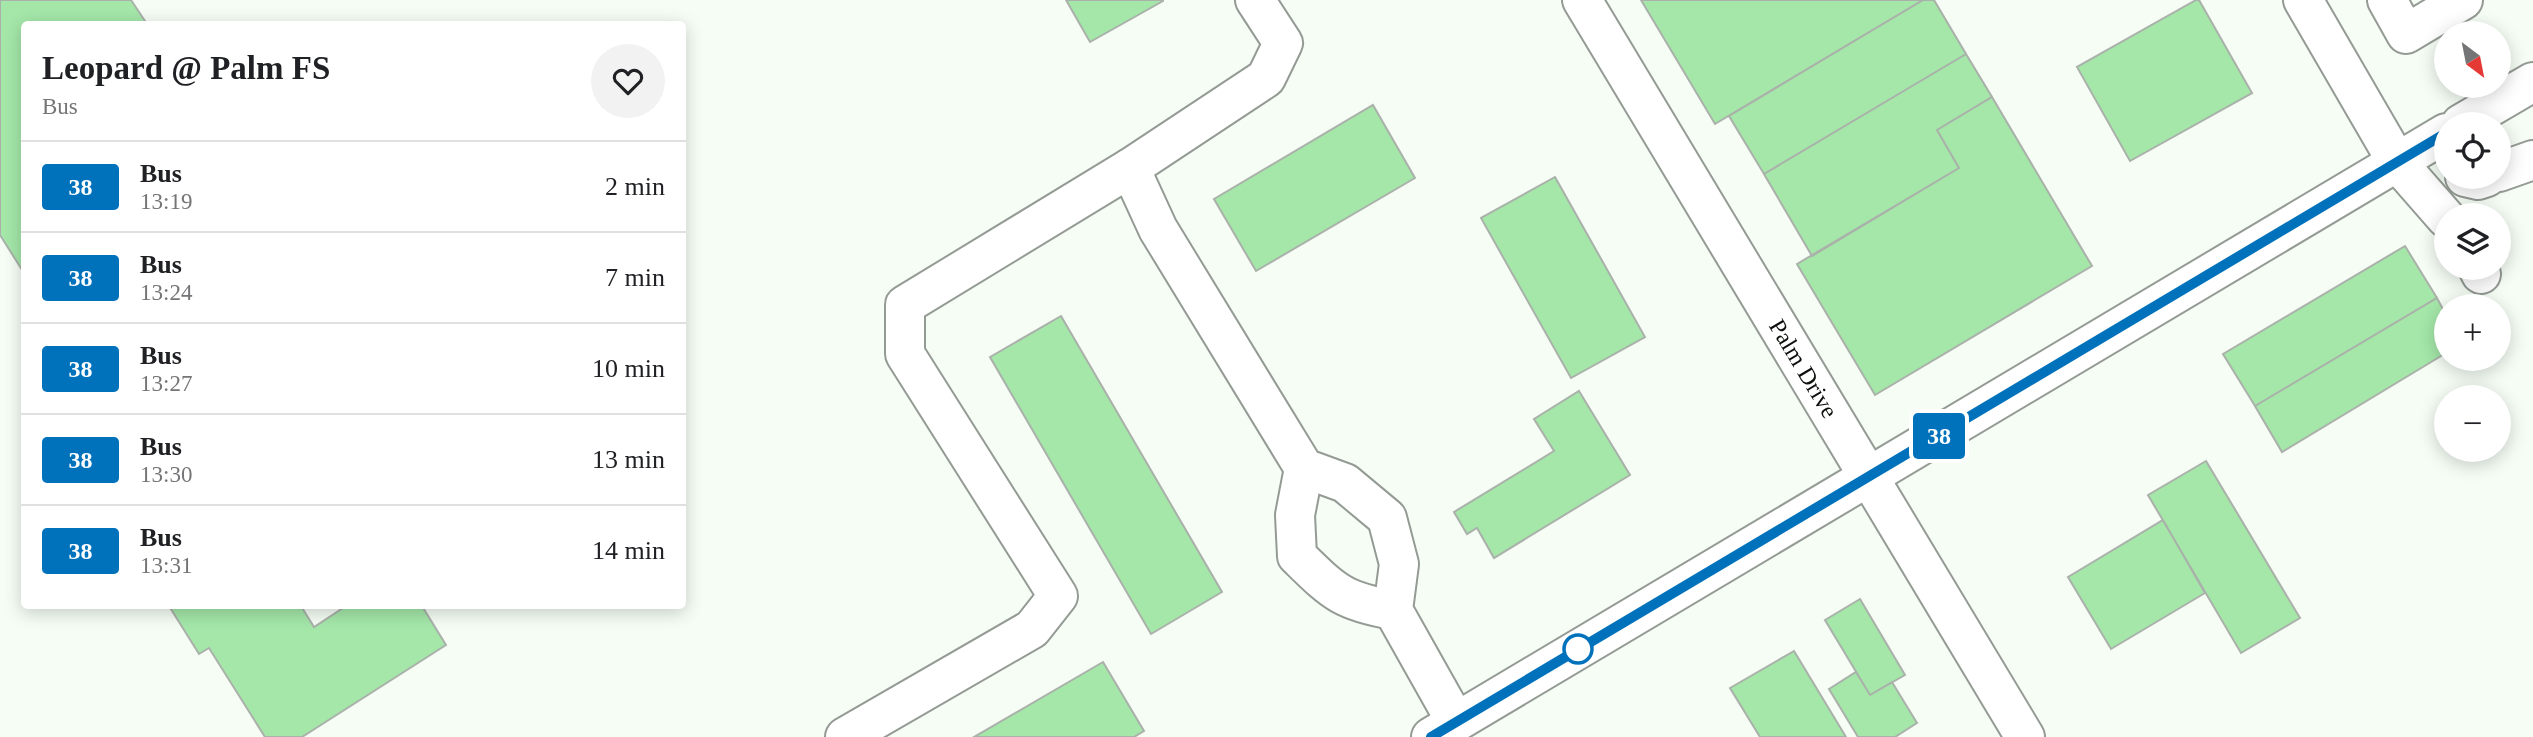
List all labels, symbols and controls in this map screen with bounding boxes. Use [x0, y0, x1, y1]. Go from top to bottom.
north arrow [2434, 21, 2511, 98]
map controls [2434, 21, 2511, 462]
button: heart [591, 44, 665, 118]
text: Leopard @ Palm FS [42, 50, 330, 86]
text: Bus [42, 94, 78, 119]
button: locate [2434, 112, 2511, 189]
text: Bus [140, 159, 182, 188]
text: 2 min [605, 172, 665, 201]
text: 38 [69, 174, 93, 200]
text: 13:19 [140, 189, 192, 214]
button: layers [2434, 203, 2511, 280]
text: Bus [140, 250, 182, 279]
text: 7 min [605, 263, 665, 292]
text: 38 [69, 265, 93, 291]
text: 13:24 [140, 280, 192, 305]
button: + [2434, 294, 2511, 371]
street label: Palm Drive [1764, 315, 1843, 422]
text: Bus [140, 341, 182, 370]
text: 10 min [592, 354, 665, 383]
text: 38 [69, 356, 93, 382]
text: 13:27 [140, 371, 192, 396]
button: − [2434, 385, 2511, 462]
line badge: 38 [1908, 413, 1970, 459]
text: 38 [1927, 423, 1951, 449]
text: Bus [140, 432, 182, 461]
text: 13 min [592, 445, 665, 474]
text: 38 [69, 447, 93, 473]
text: 13:30 [140, 462, 192, 487]
text: Bus [140, 523, 182, 552]
text: 14 min [592, 536, 665, 565]
text: 38 [69, 538, 93, 564]
text: 13:31 [140, 553, 192, 578]
unlabelled marker [1563, 634, 1593, 664]

